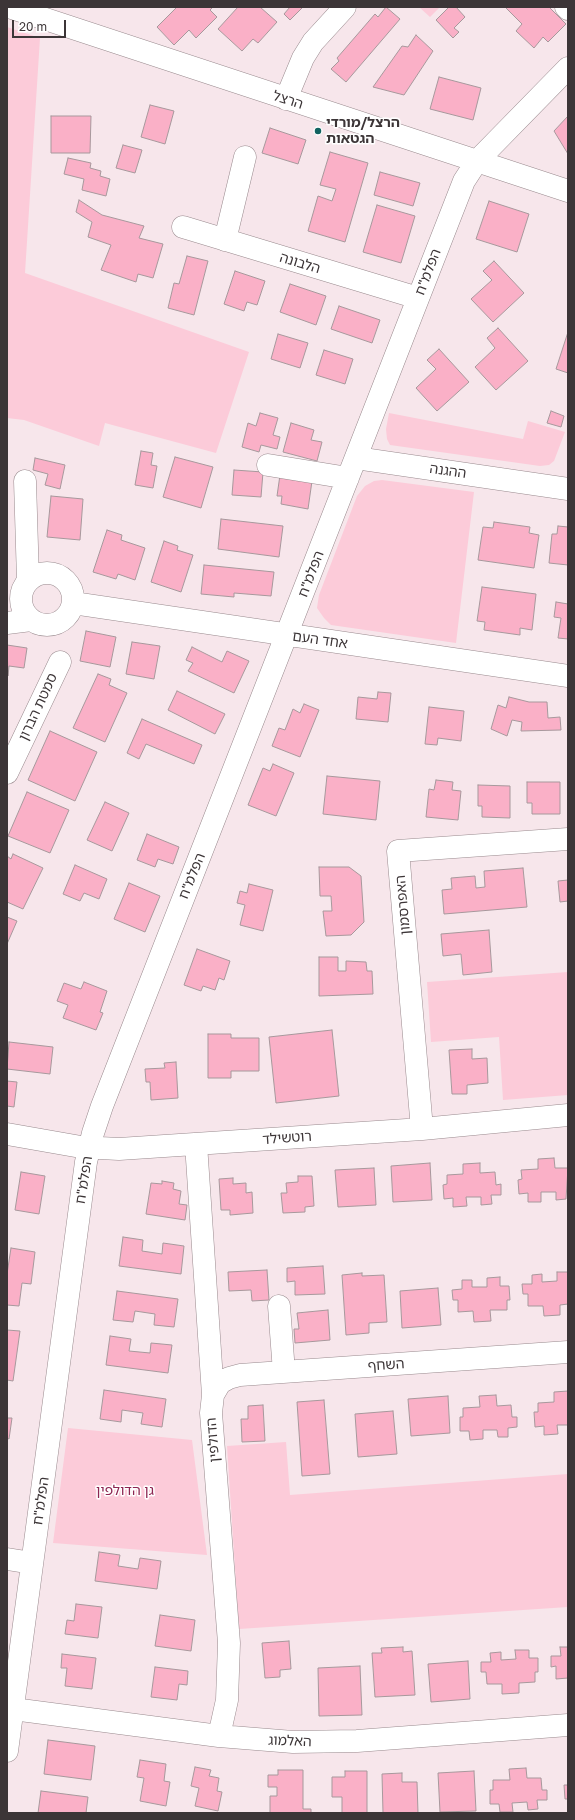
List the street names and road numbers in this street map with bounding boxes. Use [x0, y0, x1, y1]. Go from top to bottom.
street label: הרצל [271, 87, 305, 113]
street label: הפלמ"ח [411, 246, 445, 298]
street label: הלבונה [278, 249, 322, 277]
street label: ההגנה [429, 460, 467, 482]
street label: הפלמ"ח [294, 548, 328, 600]
street label: אחד העם [291, 628, 349, 652]
street label: סמטת הברון [15, 670, 61, 744]
street label: הפלמ"ח [175, 850, 209, 902]
street label: האפרסמון [392, 874, 414, 936]
street label: רוטשילד [262, 1128, 312, 1148]
street label: הפלמ"ח [72, 1155, 96, 1205]
street label: השחף [367, 1355, 405, 1375]
street label: הדולפין [203, 1417, 223, 1463]
street label: הפלמ"ח [29, 1476, 53, 1526]
street label: האלמוג [268, 1732, 312, 1750]

